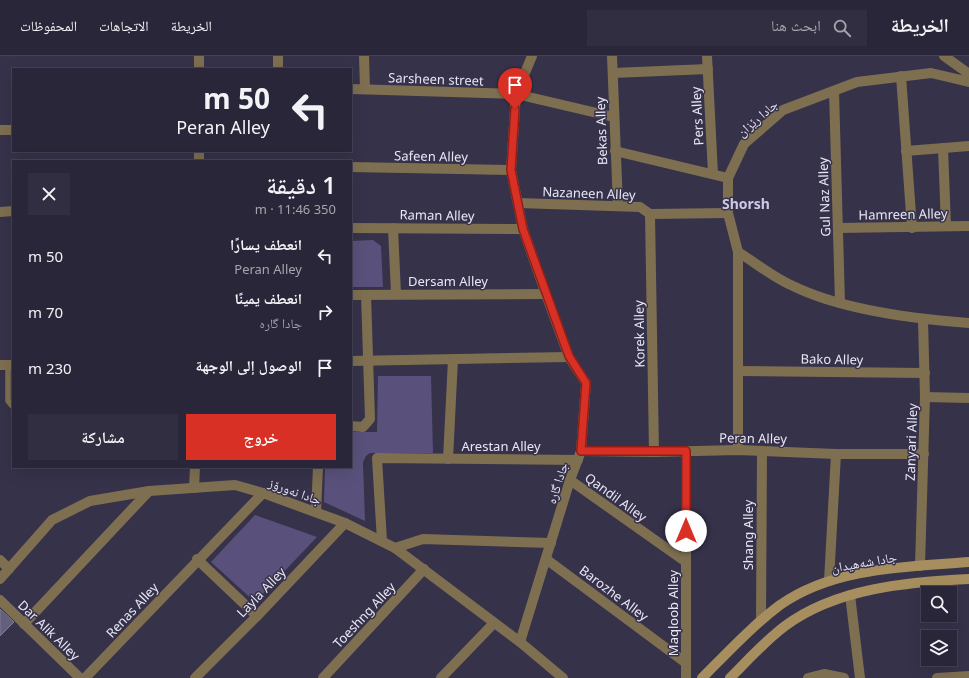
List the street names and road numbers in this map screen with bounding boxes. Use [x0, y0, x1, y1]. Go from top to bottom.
street label: Sarsheen street [388, 68, 484, 90]
street label: Pers Alley [686, 86, 708, 146]
street label: جادا رێزان [733, 95, 781, 141]
street label: Bekas Alley [591, 96, 611, 165]
street label: Safeen Alley [394, 146, 468, 166]
street label: Gul Naz Alley [814, 157, 834, 237]
street label: Nazaneen Alley [542, 182, 636, 204]
street label: Hamreen Alley [858, 204, 948, 224]
street label: Raman Alley [399, 205, 475, 225]
street label: Dersam Alley [408, 272, 488, 290]
street label: Korek Alley [629, 300, 649, 368]
street label: Bako Alley [801, 349, 864, 369]
street label: Zanyari Alley [901, 403, 921, 481]
street label: Peran Alley [719, 428, 787, 448]
street label: Arestan Alley [461, 437, 541, 455]
street label: جادا گارە [542, 460, 572, 506]
street label: Qandil Alley [581, 468, 651, 526]
street label: جادا نەورۆز [265, 473, 324, 509]
street label: Shang Alley [739, 499, 757, 570]
street label: جادا شەهیدان [830, 547, 898, 577]
street label: Barozhe Alley [576, 561, 653, 625]
street label: Layla Alley [232, 563, 290, 621]
street label: Maqloob Alley [664, 570, 682, 656]
street label: Renas Alley [102, 578, 162, 641]
street label: Toeshng Alley [329, 578, 399, 652]
street label: Dar Alik Alley [14, 596, 84, 664]

